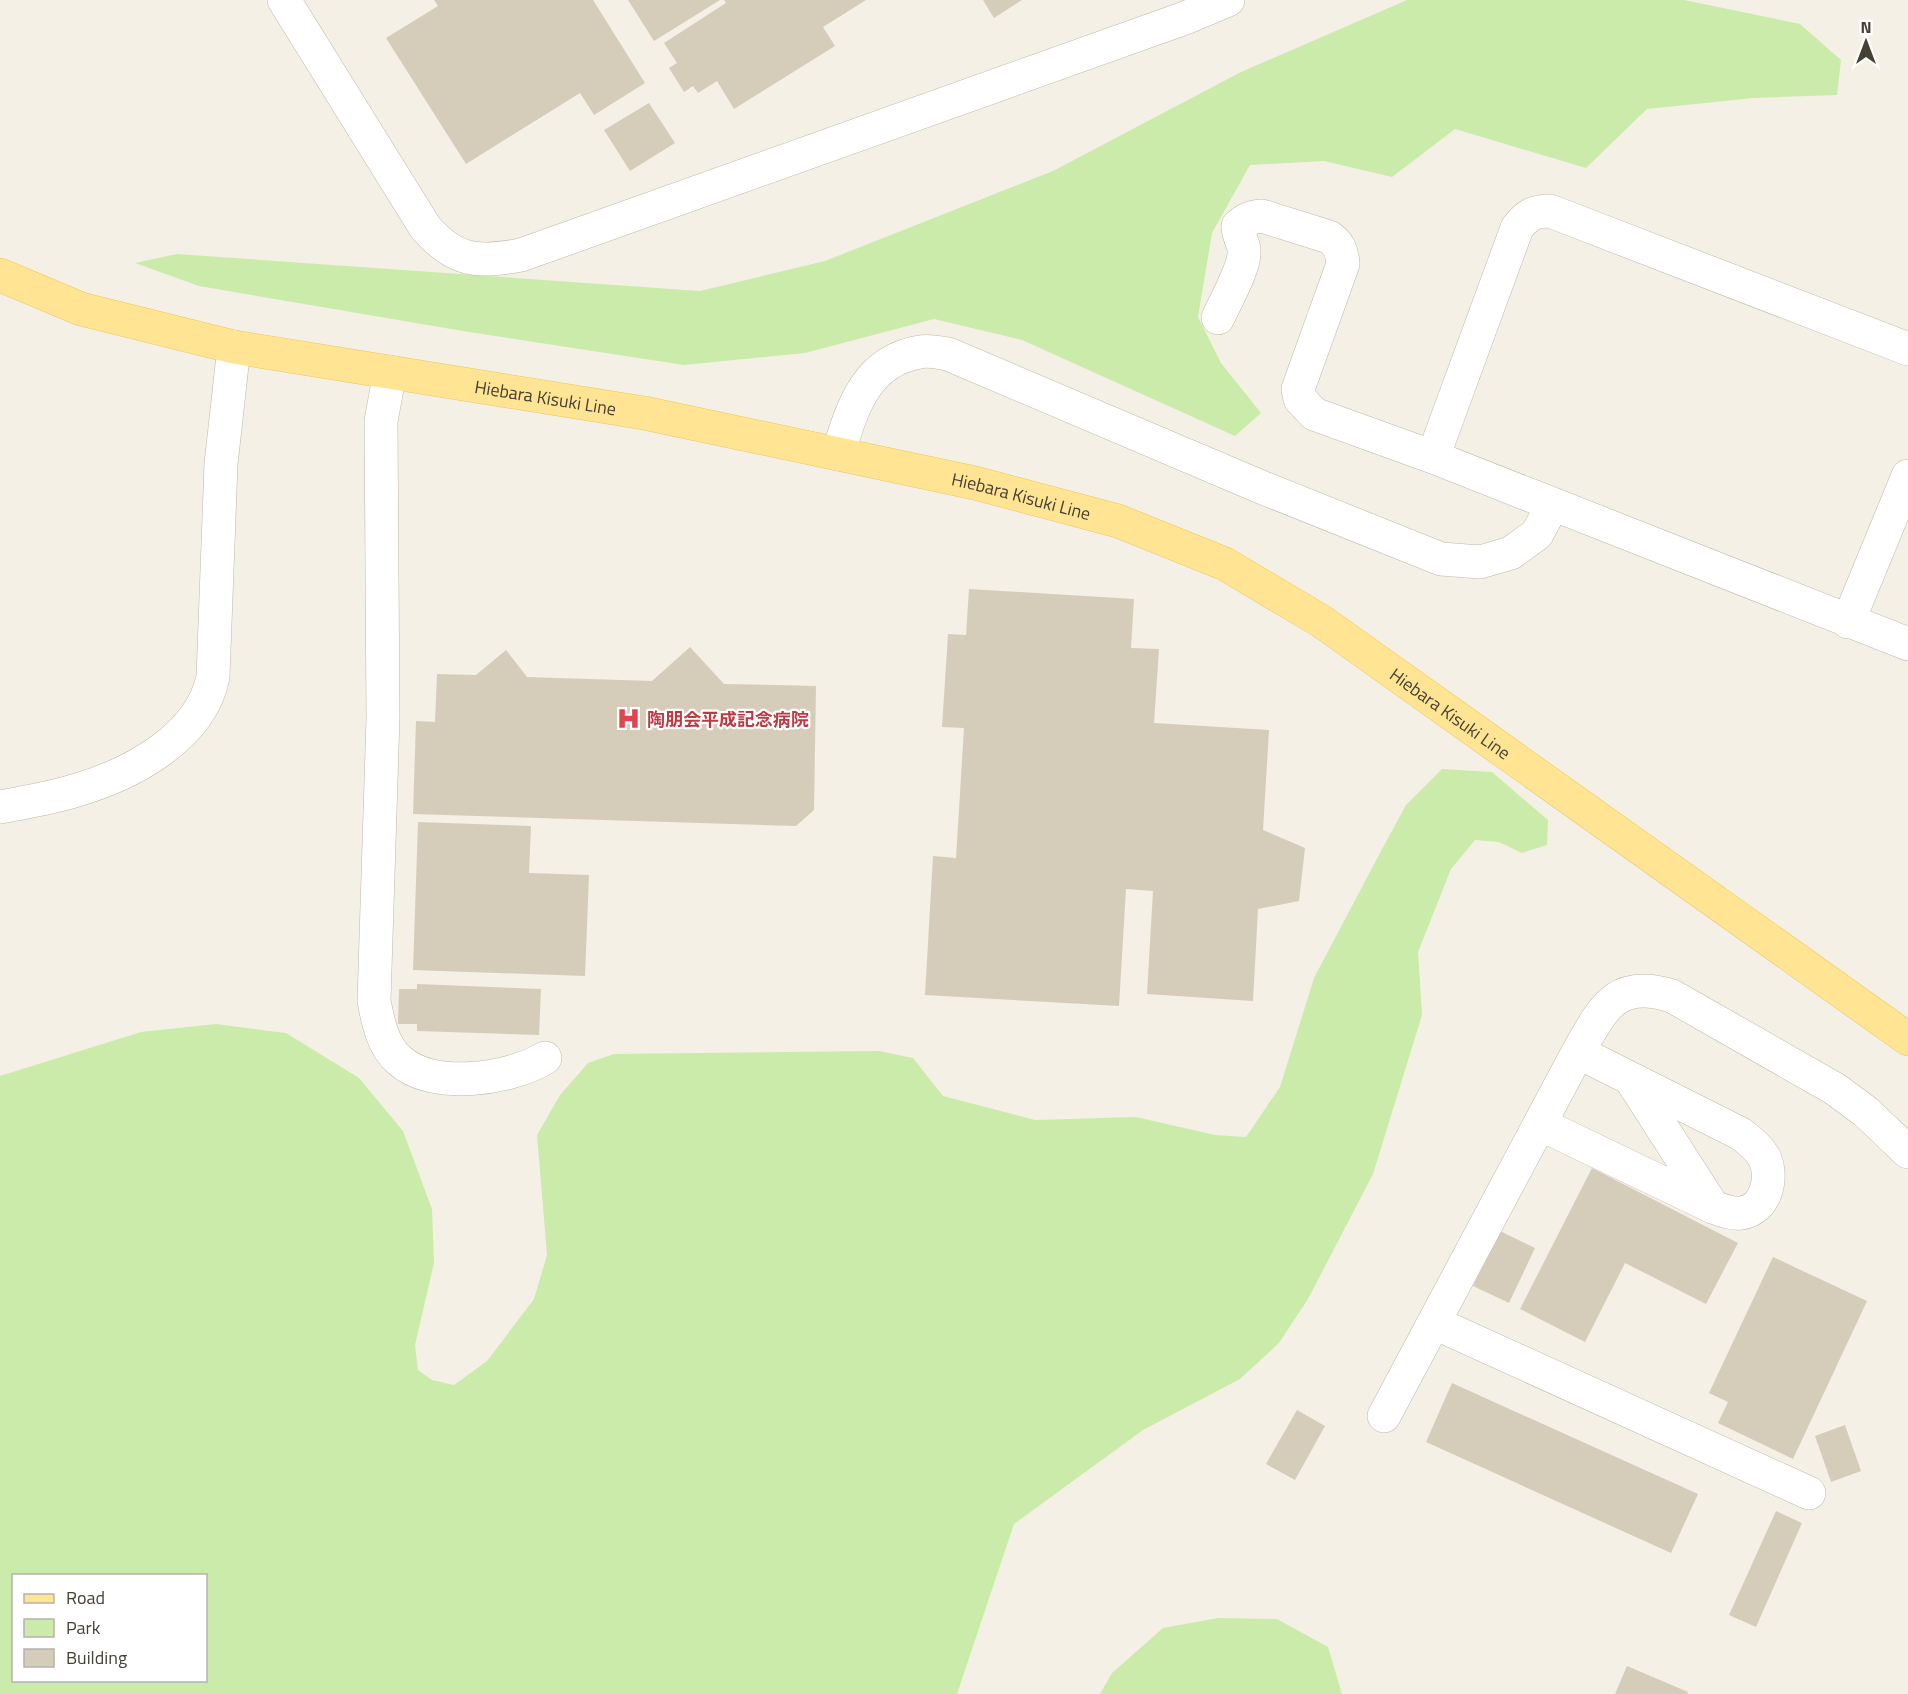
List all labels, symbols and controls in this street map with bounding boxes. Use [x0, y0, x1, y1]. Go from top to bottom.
north arrow [1836, 12, 1896, 72]
text: N [1860, 15, 1872, 39]
street label: Hiebara Kisuki Line [473, 372, 618, 422]
street label: Hiebara Kisuki Line [949, 465, 1094, 527]
street label: Hiebara Kisuki Line [1384, 661, 1517, 766]
hospital icon: 陶朋会平成記念病院 [616, 706, 642, 732]
place label: 陶朋会平成記念病院 [647, 706, 809, 733]
legend [12, 1574, 207, 1682]
text: Road [66, 1584, 105, 1611]
text: Park [66, 1614, 101, 1641]
text: Building [66, 1644, 127, 1671]

